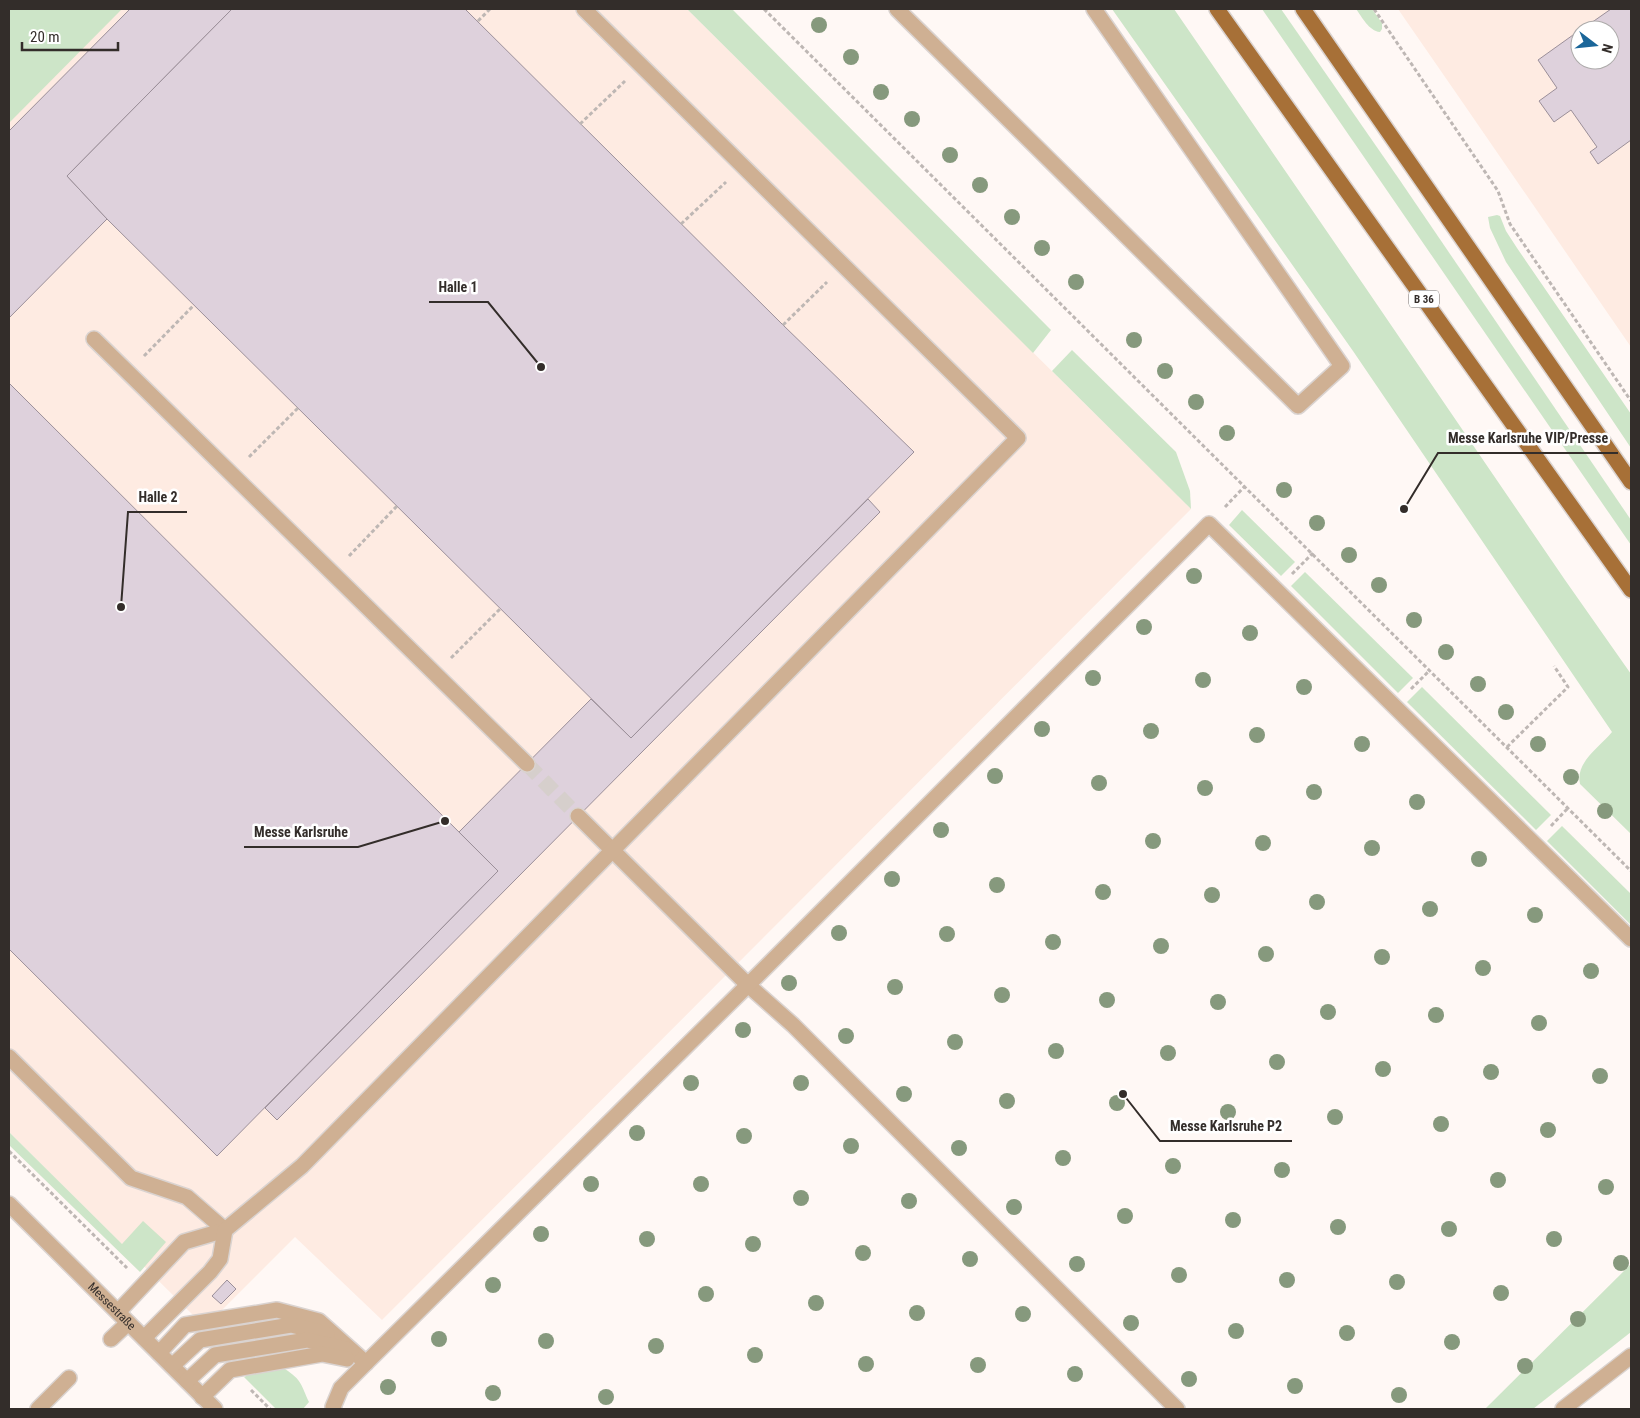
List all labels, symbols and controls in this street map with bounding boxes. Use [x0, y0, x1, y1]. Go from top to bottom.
scale bar [22, 20, 119, 52]
north arrow [1570, 20, 1620, 70]
text: 20 m [30, 28, 60, 46]
text: N [1599, 42, 1616, 55]
callout: Halle 1 [429, 273, 488, 302]
text: Halle 1 [438, 279, 478, 295]
road number: B 36 [1409, 290, 1439, 308]
callout: Messe Karlsruhe VIP/Presse [1438, 424, 1618, 453]
text: Messe Karlsruhe VIP/Presse [1448, 430, 1608, 446]
callout: Halle 2 [128, 483, 187, 512]
text: Halle 2 [138, 489, 178, 505]
callout: Messe Karlsruhe [244, 818, 358, 847]
text: Messe Karlsruhe [254, 824, 348, 840]
callout: Messe Karlsruhe P2 [1160, 1112, 1292, 1141]
text: Messe Karlsruhe P2 [1170, 1118, 1282, 1134]
street label: Messestraße [85, 1280, 139, 1333]

